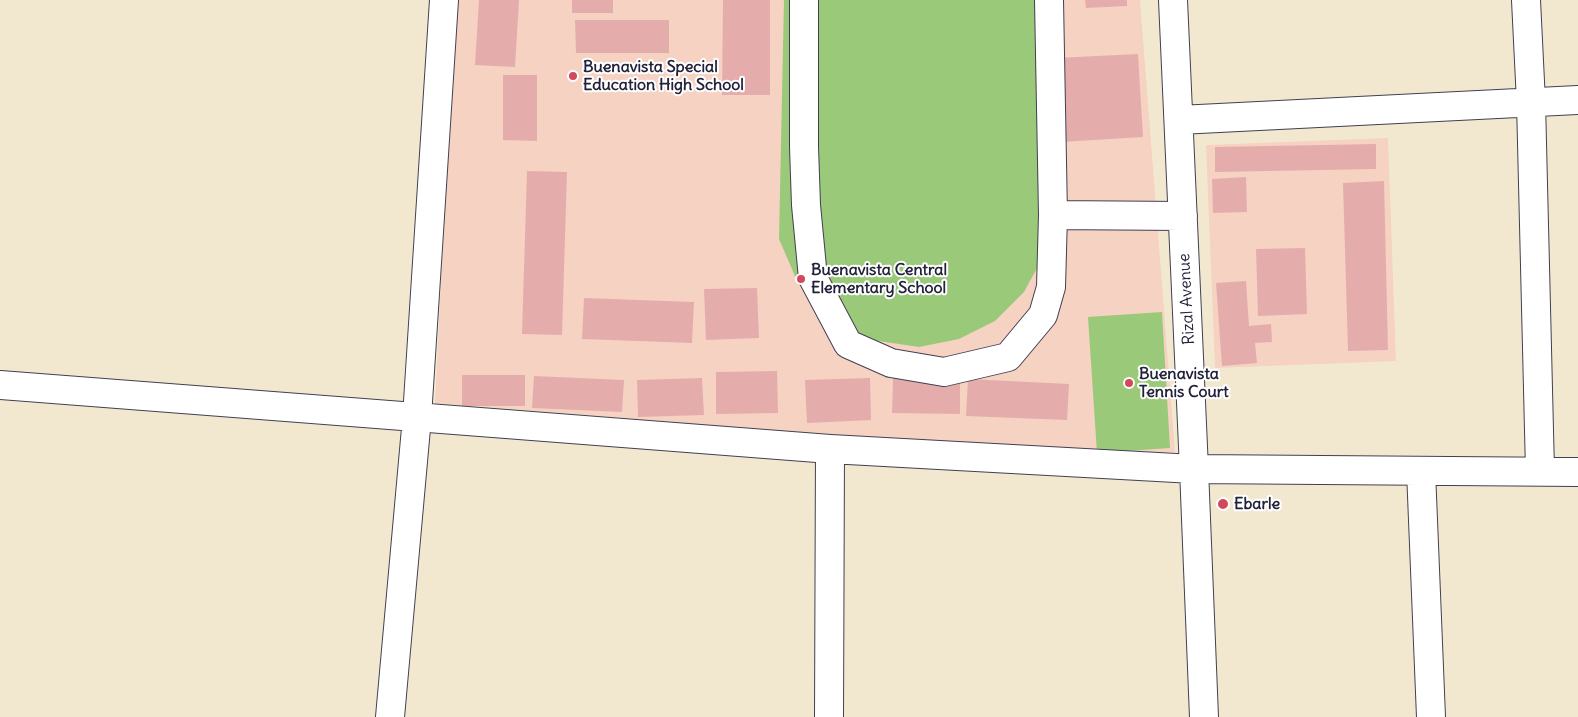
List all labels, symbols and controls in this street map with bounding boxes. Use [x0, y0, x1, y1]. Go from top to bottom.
place label: Buenavista Special Education High School [583, 57, 744, 95]
marker: Buenavista Special Education High School [567, 70, 579, 82]
street label: Rizal Avenue [1175, 253, 1199, 345]
place label: Buenavista Central Elementary School [811, 260, 947, 298]
marker: Buenavista Central Elementary School [795, 273, 807, 285]
place label: Buenavista Tennis Court [1139, 364, 1229, 402]
marker: Buenavista Tennis Court [1123, 377, 1135, 389]
place label: Ebarle [1234, 494, 1280, 514]
marker: Ebarle [1216, 497, 1230, 511]

